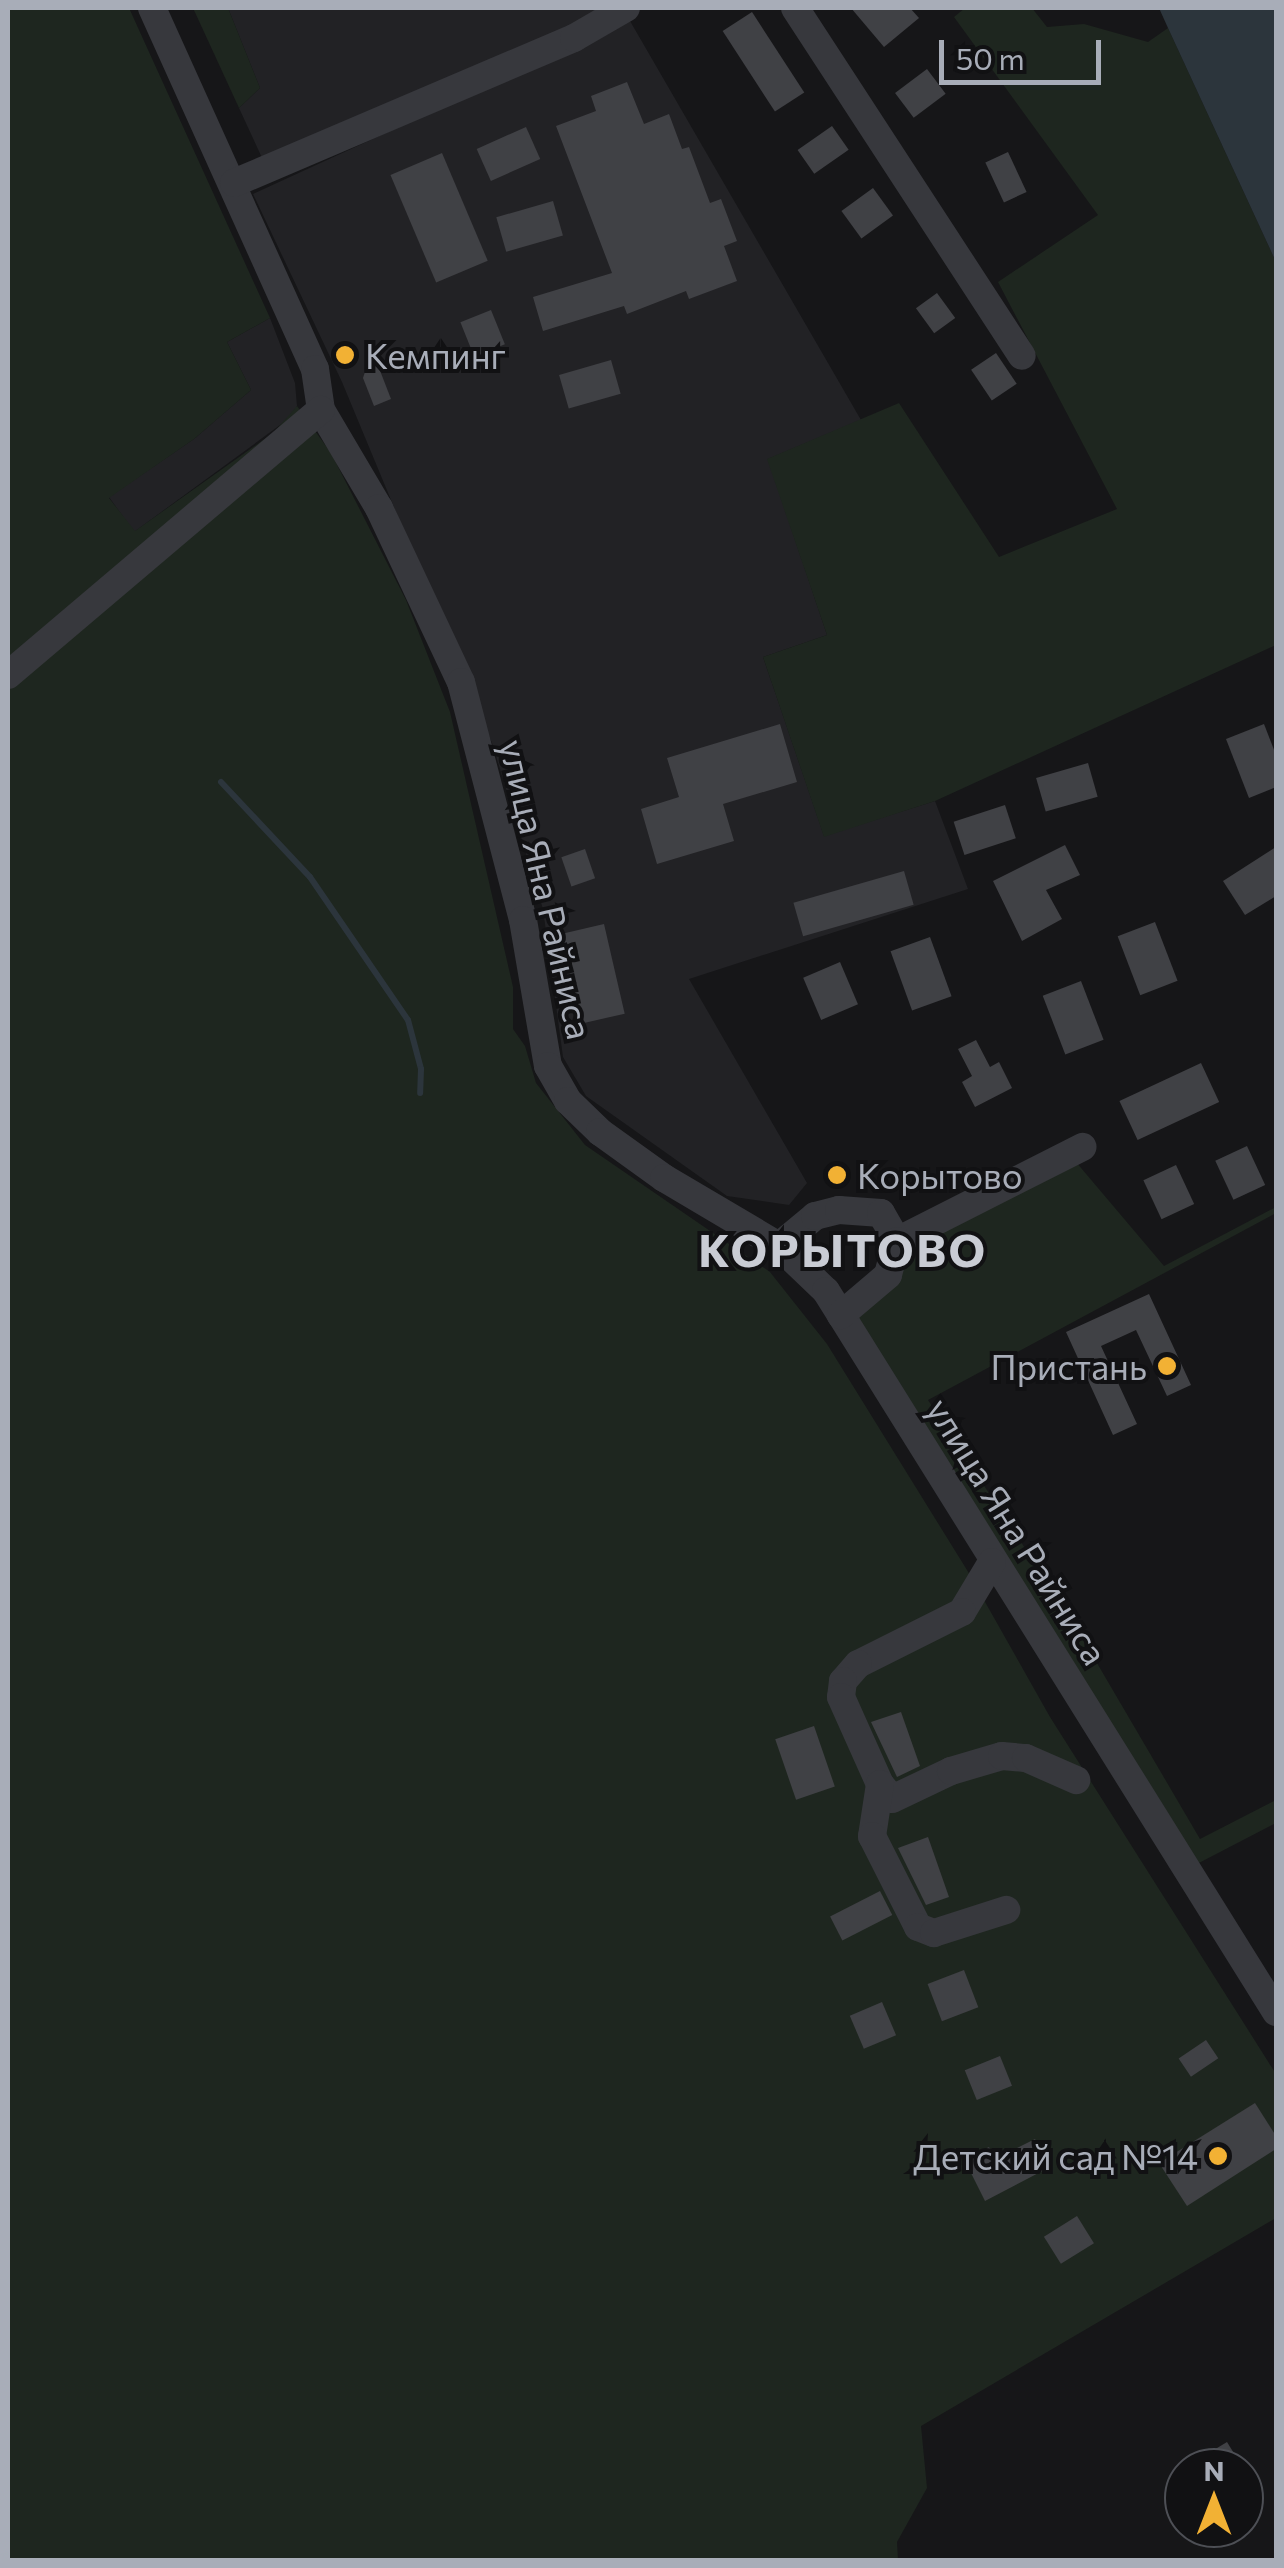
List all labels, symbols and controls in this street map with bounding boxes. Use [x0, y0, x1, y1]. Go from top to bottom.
scale bar [944, 20, 1106, 82]
text: 50 m [956, 39, 1025, 76]
place label: Кемпинг [365, 334, 506, 376]
marker: Кемпинг [334, 344, 356, 366]
street label: улица Яна Райниса [492, 735, 602, 1043]
place label: Корытово [857, 1154, 1023, 1196]
marker: Корытово [826, 1164, 848, 1186]
district label: КОРЫТОВО [698, 1222, 988, 1276]
place label: Пристань [991, 1345, 1147, 1387]
marker: Пристань [1156, 1355, 1178, 1377]
street label: улица Яна Райниса [919, 1390, 1117, 1672]
place label: Детский сад №14 [913, 2135, 1198, 2177]
marker: Детский сад №14 [1207, 2145, 1229, 2167]
north arrow [1164, 2448, 1264, 2548]
text: N [1204, 2453, 1225, 2487]

